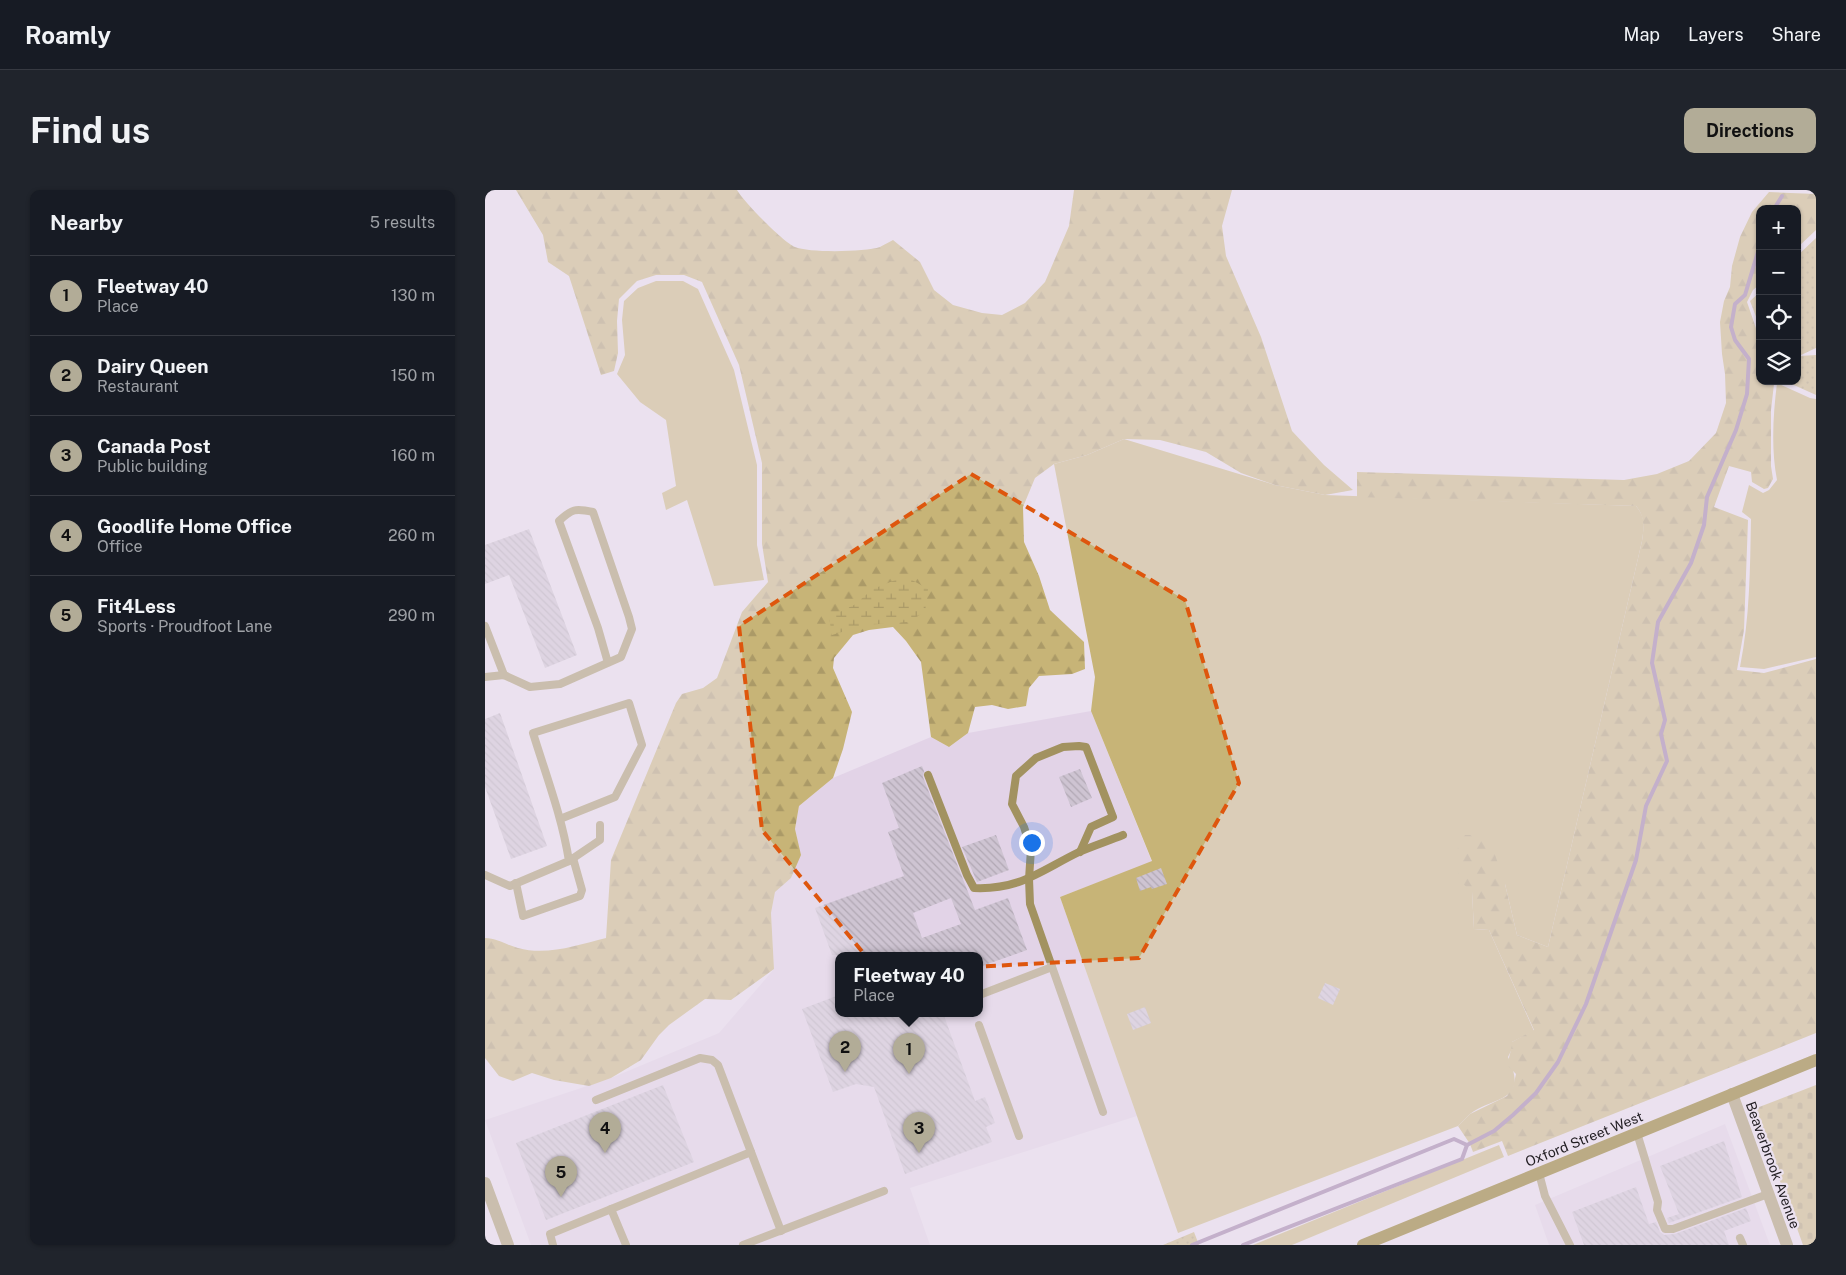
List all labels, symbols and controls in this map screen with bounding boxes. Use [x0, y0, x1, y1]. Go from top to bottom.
text: Roamly [25, 21, 111, 49]
text: Map [1624, 24, 1660, 45]
text: Layers [1688, 24, 1744, 45]
text: Share [1772, 24, 1821, 45]
button: Directions [1684, 108, 1816, 153]
text: Find us [30, 110, 150, 151]
map controls [1756, 205, 1801, 385]
button: + [1756, 205, 1801, 250]
text: Nearby [50, 210, 123, 235]
text: 5 results [370, 213, 435, 232]
button: − [1756, 250, 1801, 295]
text: Fleetway 40 [97, 275, 208, 297]
text: 1 [63, 286, 69, 305]
text: 130 m [391, 286, 435, 305]
button: locate [1756, 295, 1801, 340]
text: Place [97, 297, 139, 316]
button: layers [1756, 340, 1801, 385]
text: Dairy Queen [97, 355, 209, 377]
text: 2 [61, 366, 71, 385]
text: 150 m [391, 366, 435, 385]
text: Restaurant [97, 377, 179, 396]
text: Canada Post [97, 435, 211, 457]
text: 3 [61, 446, 71, 465]
text: 160 m [391, 446, 435, 465]
text: Public building [97, 457, 208, 476]
text: Goodlife Home Office [97, 515, 292, 537]
text: 4 [61, 526, 71, 545]
text: 260 m [388, 526, 435, 545]
text: Office [97, 537, 143, 556]
text: Fit4Less [97, 595, 176, 617]
text: 5 [61, 606, 71, 625]
text: 290 m [388, 606, 435, 625]
text: Sports · Proudfoot Lane [97, 617, 272, 636]
your location [1019, 830, 1045, 856]
popup [835, 952, 983, 1017]
text: Fleetway 40 [853, 964, 965, 986]
text: Place [853, 986, 895, 1005]
pin: 2 [829, 1031, 861, 1072]
pin: 1 [893, 1033, 925, 1074]
street label: Beaverbrook Avenue [1743, 1099, 1803, 1231]
street label: Oxford Street West [1523, 1108, 1645, 1170]
pin: 4 [589, 1112, 621, 1153]
pin: 3 [903, 1112, 935, 1153]
pin: 5 [545, 1156, 577, 1197]

